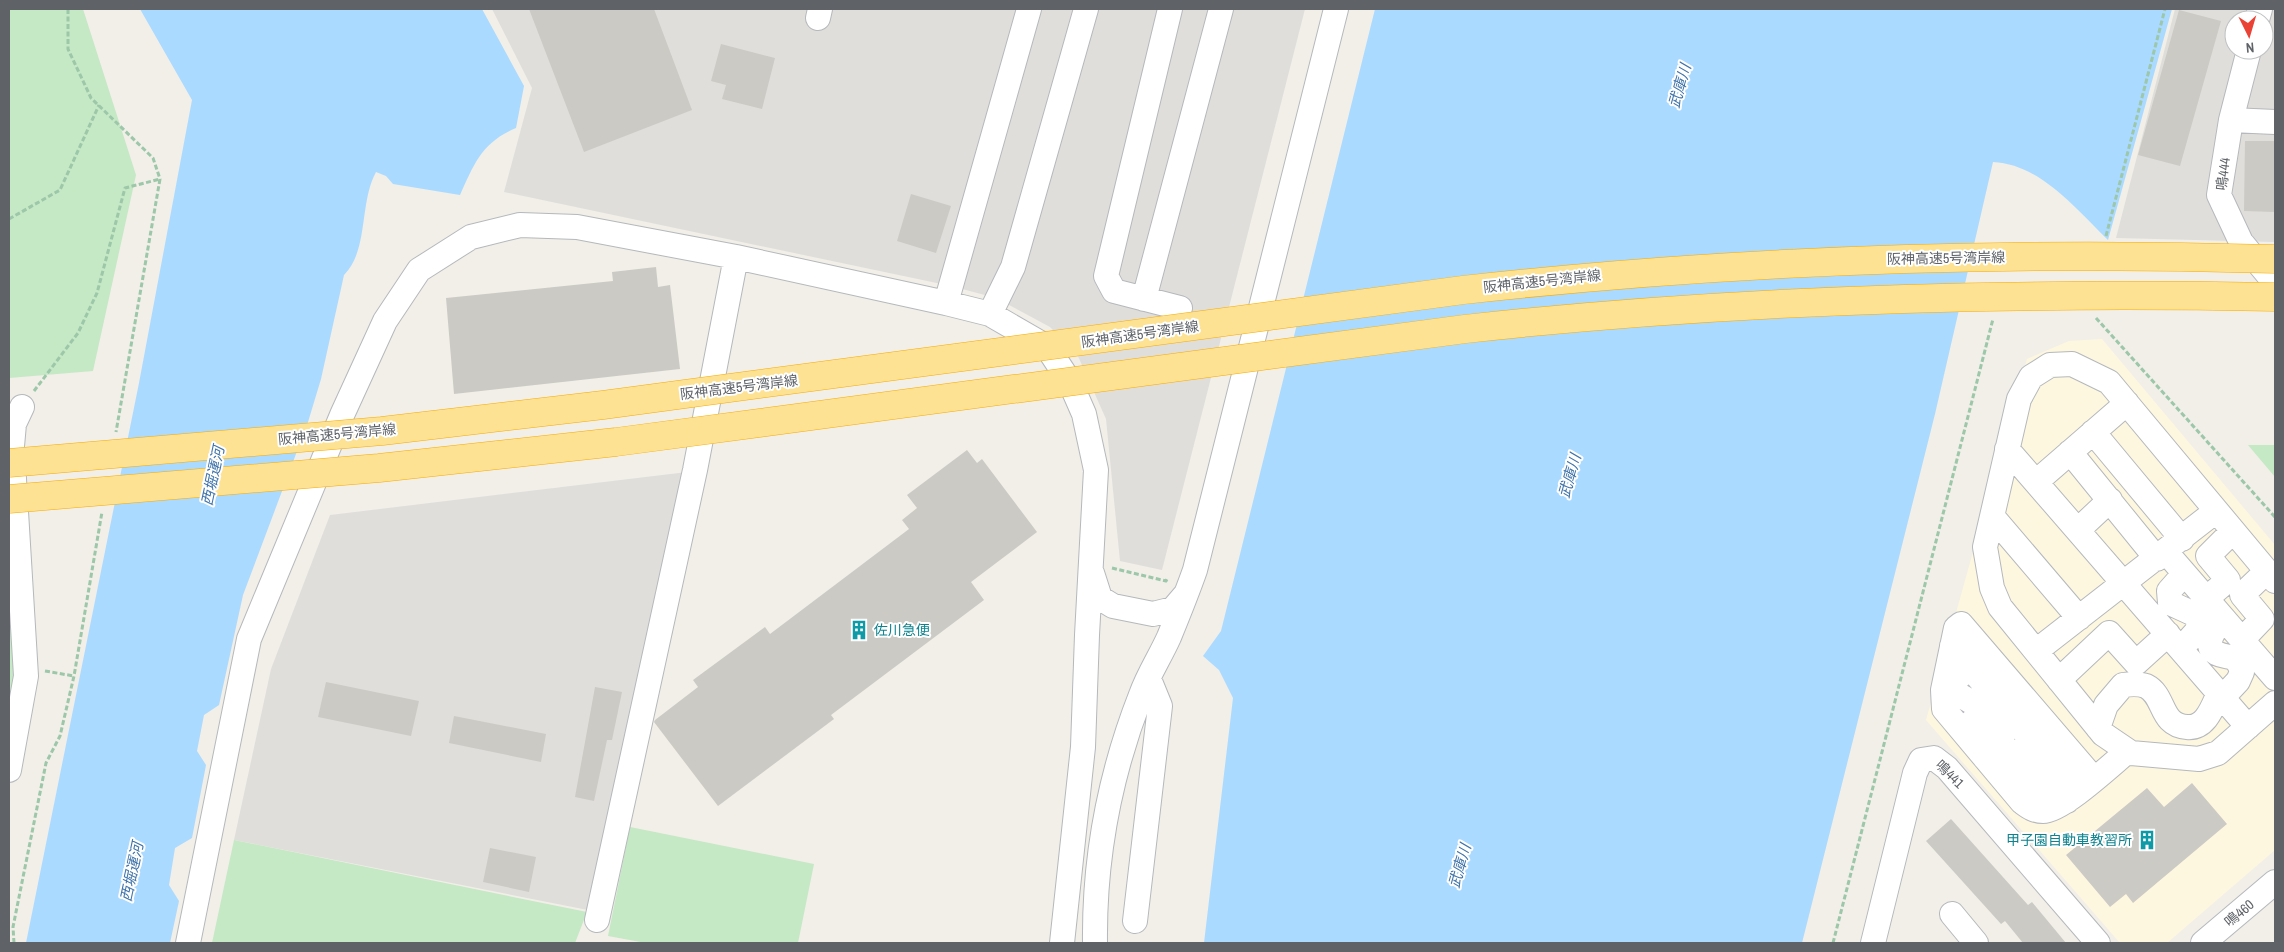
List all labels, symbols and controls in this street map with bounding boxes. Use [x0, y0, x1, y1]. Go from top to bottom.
north arrow [2224, 10, 2274, 60]
text: N [2245, 39, 2255, 57]
water label: 武庫川 [1663, 59, 1696, 110]
street label: 鳴444 [2212, 156, 2234, 192]
street label: 阪神高速5号湾岸線 [1887, 248, 2005, 268]
street label: 阪神高速5号湾岸線 [1482, 266, 1602, 296]
street label: 阪神高速5号湾岸線 [1080, 317, 1200, 351]
street label: 阪神高速5号湾岸線 [679, 371, 799, 403]
street label: 阪神高速5号湾岸線 [277, 420, 397, 448]
water label: 西堀運河 [196, 441, 230, 507]
water label: 武庫川 [1553, 449, 1586, 500]
building icon: 佐川急便 [848, 619, 870, 641]
place label: 佐川急便 [874, 621, 930, 639]
street label: 鳴441 [1932, 756, 1969, 792]
building icon: 甲子園自動車教習所 [2136, 829, 2158, 851]
place label: 甲子園自動車教習所 [2006, 831, 2132, 849]
water label: 西堀運河 [115, 837, 149, 903]
water label: 武庫川 [1443, 839, 1476, 890]
street label: 鳴460 [2221, 895, 2257, 931]

